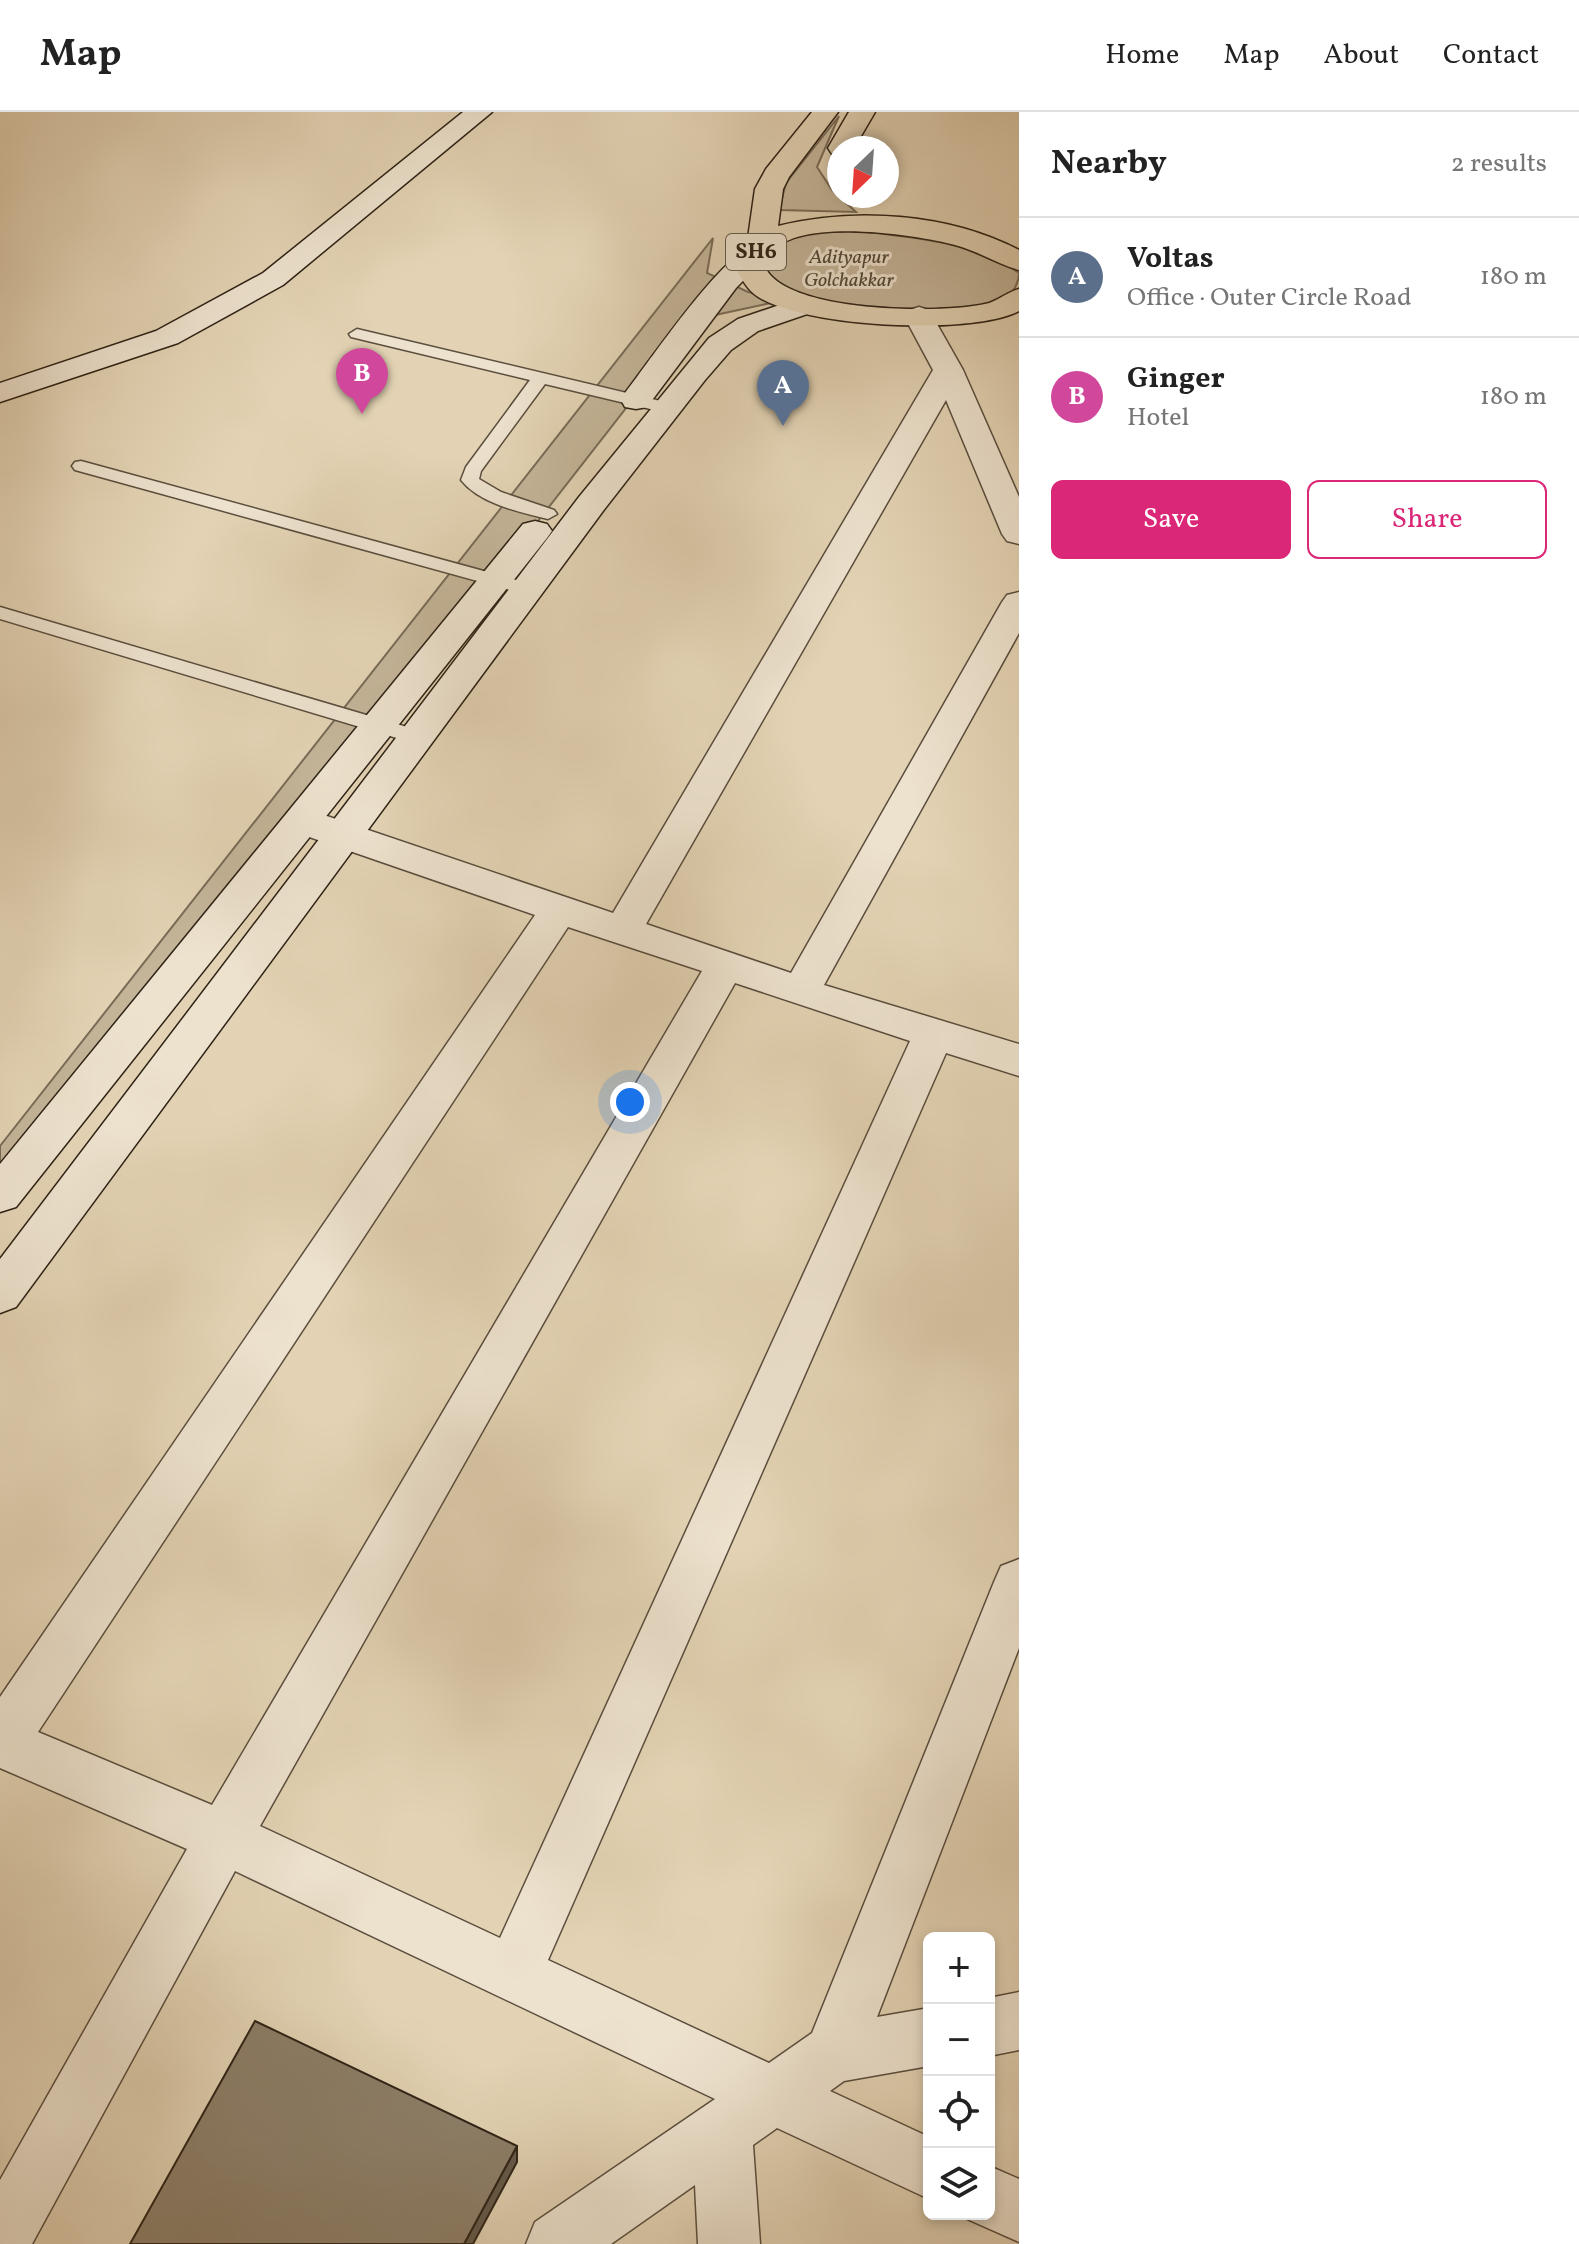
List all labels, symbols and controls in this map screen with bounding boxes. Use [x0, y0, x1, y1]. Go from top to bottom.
text: Map [40, 29, 121, 82]
text: Home [1105, 36, 1179, 75]
text: Map [1223, 36, 1279, 75]
text: About [1323, 36, 1399, 75]
text: Contact [1443, 36, 1539, 75]
north arrow [827, 136, 899, 208]
text: Nearby [1051, 141, 1167, 188]
text: 2 results [1451, 146, 1547, 182]
road number: SH6 [726, 234, 786, 270]
text: Voltas [1127, 238, 1214, 280]
park label: Adityapur Golchakkar [804, 244, 894, 295]
text: A [1068, 259, 1086, 295]
text: 180 m [1480, 259, 1547, 295]
text: Office · Outer Circle Road [1127, 280, 1412, 316]
pin: B [336, 348, 388, 414]
text: Ginger [1127, 358, 1225, 400]
pin: A [757, 360, 809, 426]
text: B [1068, 379, 1086, 415]
text: 180 m [1480, 379, 1547, 415]
text: Hotel [1127, 400, 1189, 436]
button: Save [1051, 480, 1291, 559]
button: Share [1307, 480, 1547, 559]
your location [610, 1082, 650, 1122]
map controls [923, 1932, 995, 2220]
button: + [923, 1932, 995, 2004]
button: − [923, 2004, 995, 2076]
button: locate [923, 2076, 995, 2148]
button: layers [923, 2148, 995, 2220]

